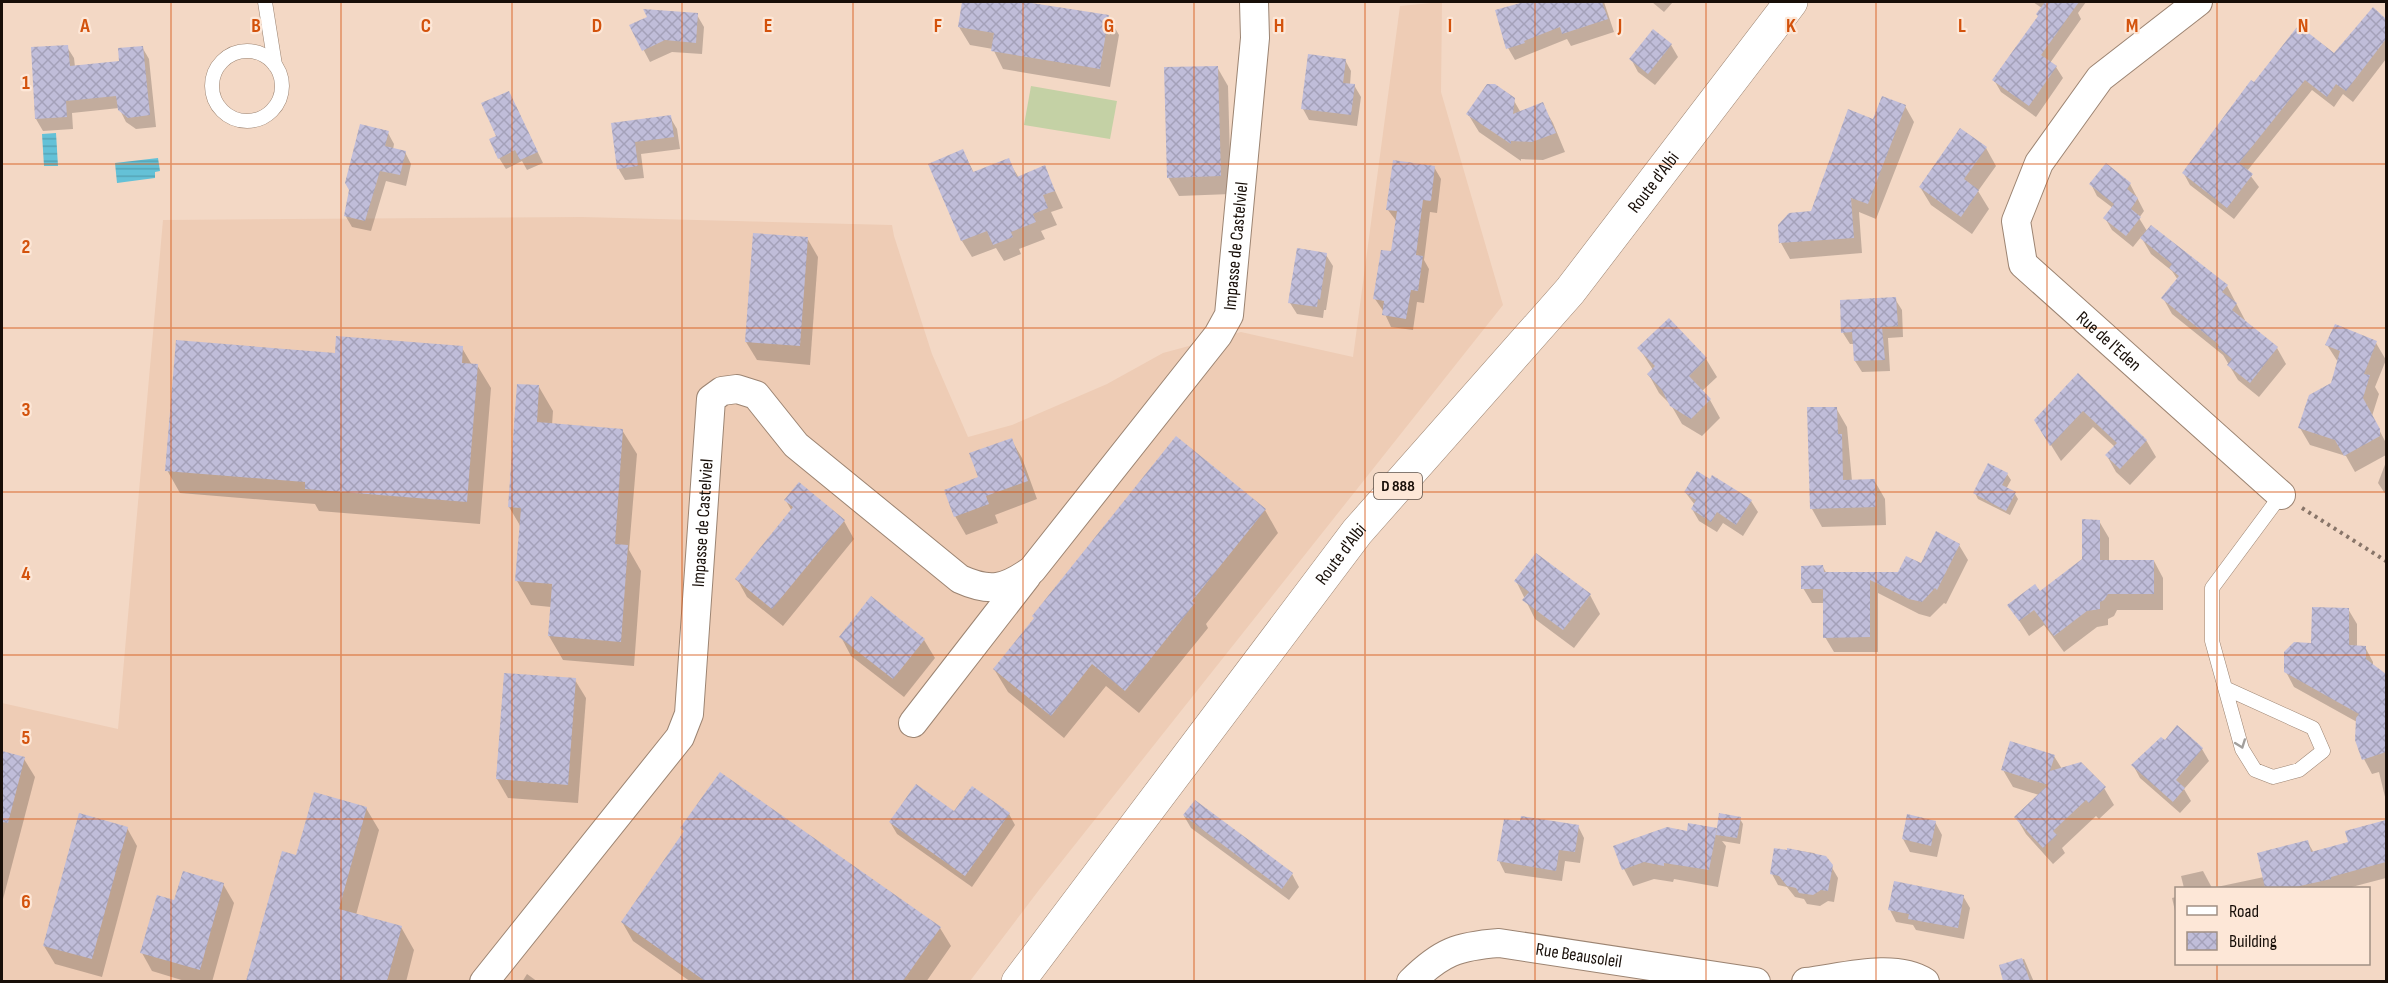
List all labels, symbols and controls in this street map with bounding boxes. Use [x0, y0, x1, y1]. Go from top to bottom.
text: A [79, 14, 90, 38]
text: B [251, 14, 261, 38]
text: C [421, 14, 431, 38]
text: D [592, 14, 602, 38]
text: E [764, 14, 772, 38]
text: F [934, 14, 942, 38]
text: G [1104, 14, 1114, 38]
text: H [1274, 14, 1284, 38]
text: I [1448, 14, 1452, 38]
text: J [1617, 14, 1622, 38]
text: K [1786, 14, 1796, 38]
text: L [1958, 14, 1966, 38]
text: M [2126, 14, 2138, 38]
text: N [2298, 14, 2308, 38]
text: 1 [22, 71, 30, 95]
street label: Route d'Albi [1623, 148, 1683, 217]
street label: Impasse de Castelviel [1219, 181, 1252, 311]
text: 2 [22, 235, 30, 259]
street label: Rue de l'Eden [2072, 307, 2146, 375]
text: 3 [22, 398, 31, 422]
street label: Impasse de Castelviel [687, 458, 717, 588]
road number: D 888 [1374, 473, 1422, 499]
street label: Route d'Albi [1311, 519, 1370, 589]
text: 4 [21, 562, 31, 586]
text: 5 [22, 726, 31, 750]
one-way arrow [2234, 738, 2247, 749]
legend [2175, 887, 2370, 965]
text: 6 [21, 890, 31, 914]
text: Road [2229, 901, 2259, 922]
text: Building [2229, 931, 2277, 952]
street label: Rue Beausoleil [1534, 938, 1623, 972]

